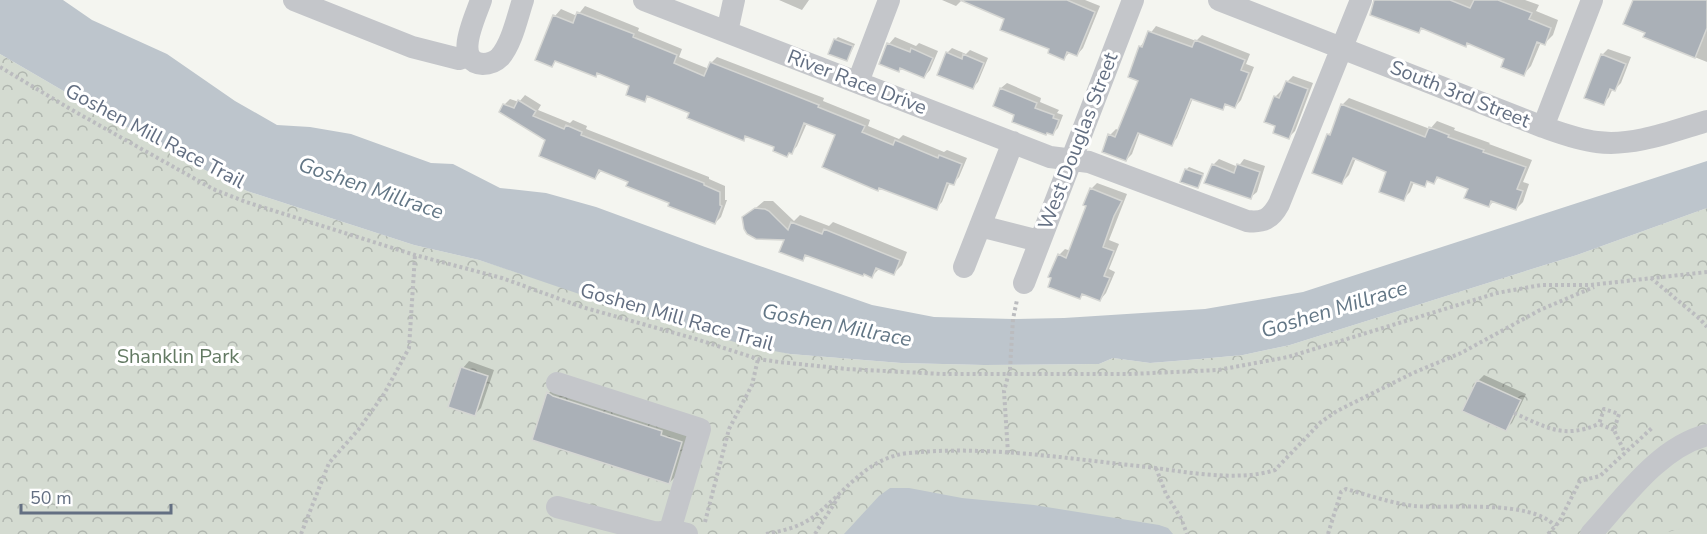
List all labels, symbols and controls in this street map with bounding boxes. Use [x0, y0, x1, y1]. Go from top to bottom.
street label: River Race Drive [783, 43, 931, 121]
street label: West Douglas Street [1032, 48, 1125, 234]
street label: South 3rd Street [1386, 54, 1535, 135]
street label: Goshen Mill Race Trail [60, 77, 250, 195]
water label: Goshen Millrace [295, 150, 447, 226]
water label: Goshen Millrace [1257, 273, 1411, 345]
street label: Goshen Mill Race Trail [577, 276, 777, 358]
water label: Goshen Millrace [760, 297, 914, 353]
park label: Shanklin Park [117, 343, 240, 370]
scale bar [21, 477, 171, 515]
text: 50 m [30, 486, 72, 510]

